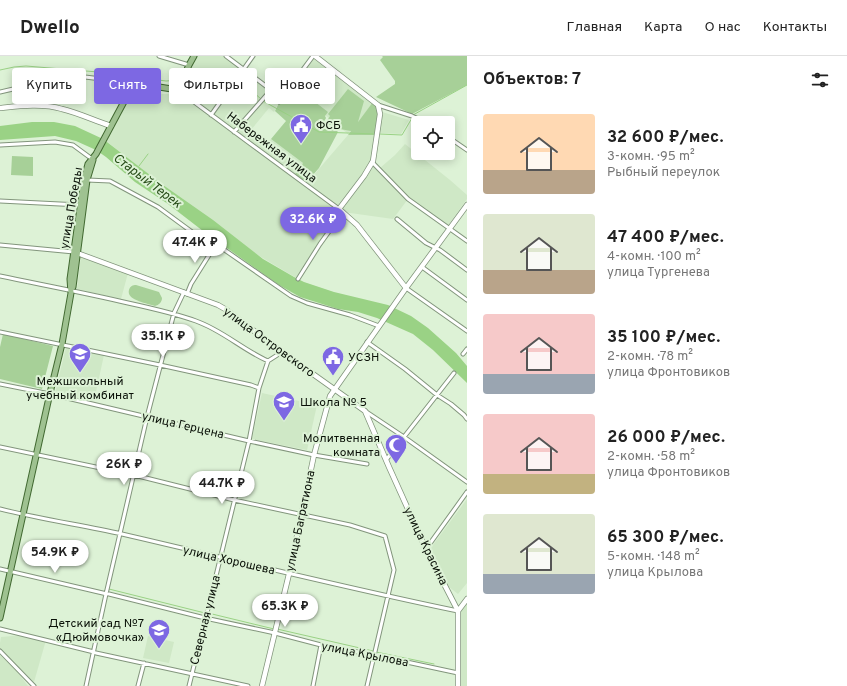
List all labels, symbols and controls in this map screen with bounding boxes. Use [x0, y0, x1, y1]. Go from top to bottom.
text: Dwello [20, 16, 80, 40]
text: Главная [567, 19, 622, 36]
text: Карта [644, 19, 682, 36]
text: О нас [704, 19, 741, 36]
text: Контакты [763, 19, 827, 36]
chip: Купить [12, 68, 86, 104]
chip: Снять [94, 68, 161, 104]
chip: Фильтры [169, 68, 257, 104]
chip: Новое [265, 68, 335, 104]
text: Объектов: 7 [483, 69, 581, 91]
icon: filters [809, 69, 831, 91]
street label: Набережная улица [223, 109, 320, 187]
public building icon: ФСБ [288, 112, 314, 145]
map controls [411, 116, 455, 160]
button: locate [411, 116, 455, 160]
place label: ФСБ [316, 118, 341, 134]
text: 32 600 ₽/мес. [607, 127, 724, 149]
icon: home [515, 130, 563, 178]
text: 3-комн. · 95 m² [607, 149, 695, 165]
water label: Старый Терек [109, 151, 185, 213]
text: Рыбный переулок [607, 165, 720, 181]
street label: улица Победы [57, 166, 87, 250]
pin: 32.6K ₽ [276, 207, 350, 241]
text: 32.6K ₽ [289, 212, 337, 228]
text: 47 400 ₽/мес. [607, 227, 724, 249]
pin: 47.4K ₽ [158, 230, 232, 264]
icon: home [515, 230, 563, 278]
text: 47.4K ₽ [172, 235, 218, 251]
text: 4-комн. · 100 m² [607, 249, 701, 265]
text: улица Тургенева [607, 265, 710, 281]
street label: улица Островского [219, 304, 318, 382]
pin: 35.1K ₽ [126, 324, 200, 358]
text: 35 100 ₽/мес. [607, 327, 720, 349]
text: 35.1K ₽ [140, 329, 186, 345]
icon: home [515, 330, 563, 378]
school or university icon: Межшкольный учебный комбинат [67, 341, 93, 374]
public building icon: УСЗН [320, 344, 346, 377]
text: 2-комн. · 78 m² [607, 349, 693, 365]
place label: УСЗН [348, 350, 379, 366]
text: улица Фронтовиков [607, 365, 730, 381]
place label: Межшкольный учебный комбинат [26, 374, 135, 404]
school or university icon: Школа № 5 [271, 389, 297, 422]
place label: Школа № 5 [300, 395, 367, 411]
street label: улица Герцена [140, 409, 225, 443]
text: 26 000 ₽/мес. [607, 427, 725, 449]
icon: home [515, 430, 563, 478]
place label: Молитвенная комната [303, 431, 380, 461]
mosque icon: Молитвенная комната [383, 432, 409, 465]
text: 2-комн. · 58 m² [607, 449, 695, 465]
pin: 26K ₽ [96, 452, 152, 486]
text: 26K ₽ [106, 457, 142, 473]
text: улица Фронтовиков [607, 465, 730, 481]
street label: улица Багратиона [282, 469, 320, 573]
pin: 44.7K ₽ [185, 471, 259, 505]
text: 44.7K ₽ [199, 476, 245, 492]
street label: улица Красина [399, 505, 451, 588]
text: 65 300 ₽/мес. [607, 527, 724, 549]
icon: home [515, 530, 563, 578]
pin: 54.9K ₽ [18, 540, 92, 574]
street label: улица Хорошева [181, 543, 276, 579]
text: 54.9K ₽ [31, 545, 79, 561]
text: 5-комн. · 148 m² [607, 549, 700, 565]
text: улица Крылова [607, 565, 703, 581]
street label: Северная улица [187, 574, 225, 667]
pin: 65.3K ₽ [248, 594, 322, 628]
text: 65.3K ₽ [261, 599, 309, 615]
place label: Детский сад №7 «Дюймовочка» [48, 616, 144, 646]
school or university icon: Детский сад №7 «Дюймовочка» [146, 617, 172, 650]
street label: улица Крылова [320, 639, 410, 671]

